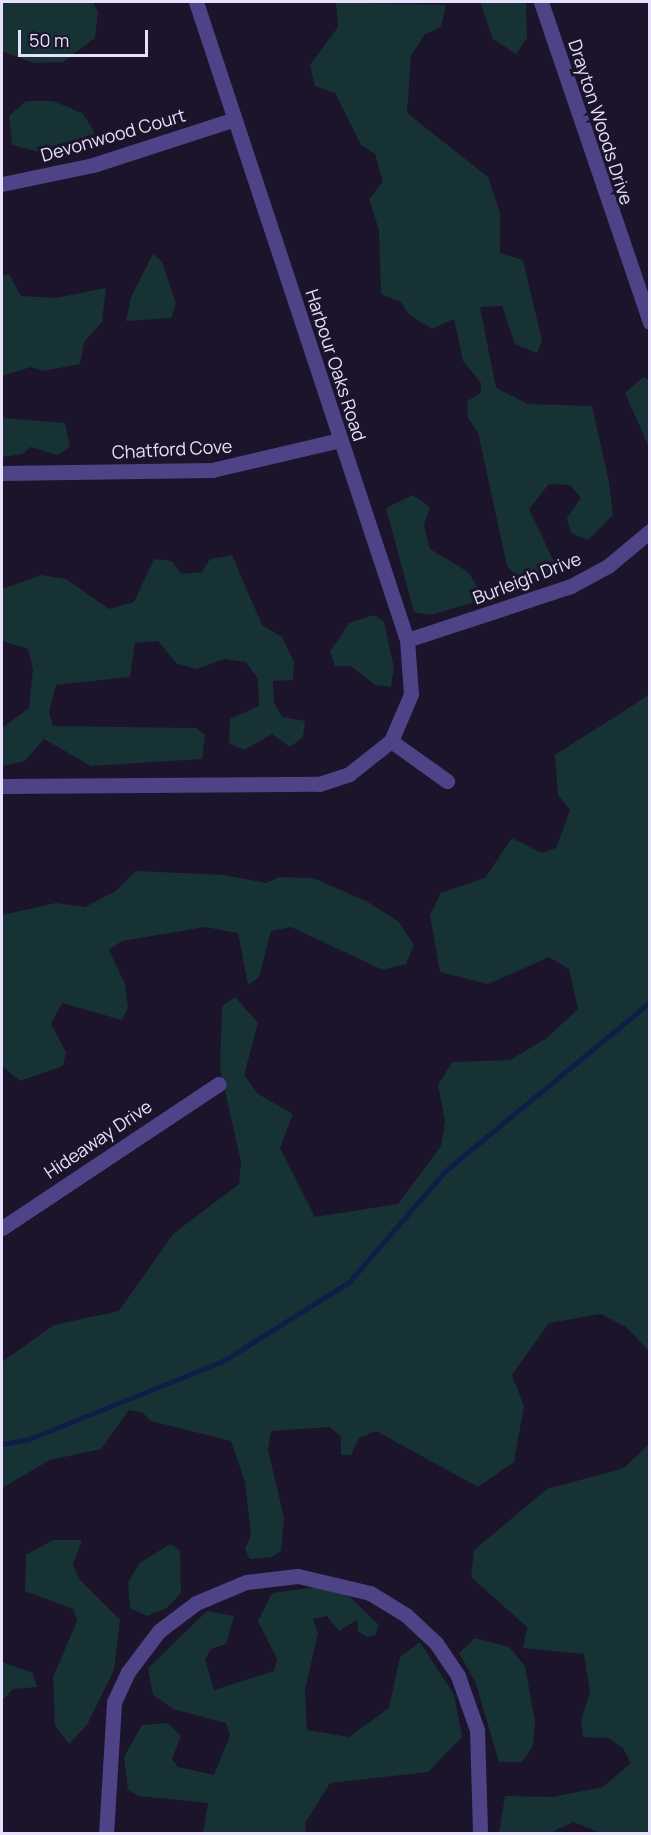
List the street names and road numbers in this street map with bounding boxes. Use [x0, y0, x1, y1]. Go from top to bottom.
street label: Drayton Woods Drive [564, 37, 638, 207]
street label: Devonwood Court [38, 104, 188, 166]
street label: Harbour Oaks Road [301, 286, 371, 444]
street label: Chatford Cove [111, 435, 233, 463]
street label: Burleigh Drive [470, 547, 584, 609]
street label: Hideaway Drive [40, 1095, 156, 1183]

